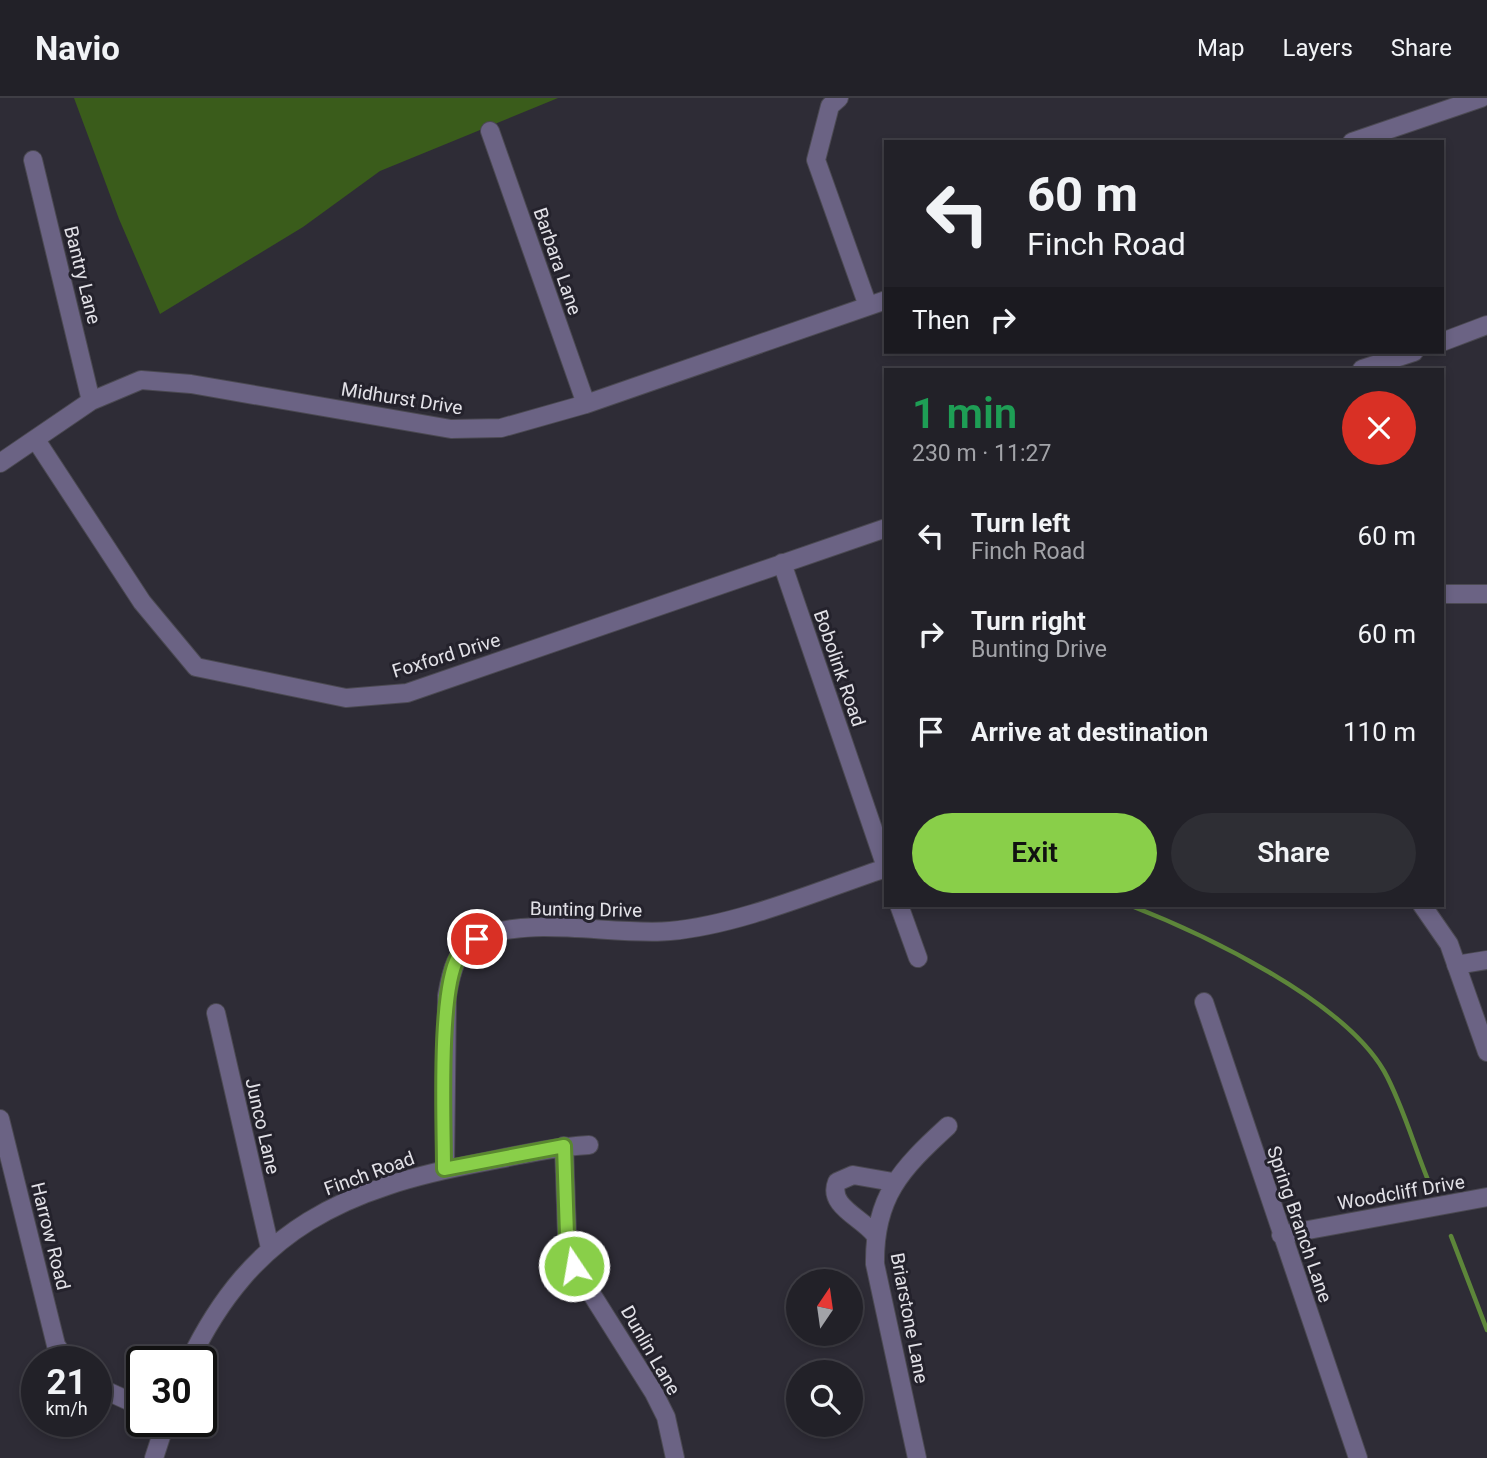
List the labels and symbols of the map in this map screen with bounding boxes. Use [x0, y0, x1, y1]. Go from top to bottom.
street label: Barbara Lane [528, 205, 587, 318]
street label: Bantry Lane [59, 224, 106, 327]
street label: Midhurst Drive [340, 378, 464, 419]
street label: Bobolink Road [809, 607, 870, 730]
street label: Foxford Drive [389, 628, 503, 683]
street label: Bunting Drive [530, 897, 642, 922]
pin [447, 909, 507, 969]
street label: Junco Lane [240, 1076, 285, 1176]
street label: Spring Branch Lane [1262, 1143, 1337, 1305]
street label: Finch Road [321, 1147, 417, 1200]
street label: Woodcliff Drive [1336, 1170, 1466, 1215]
street label: Harrow Road [26, 1180, 75, 1292]
position arrow [537, 1229, 611, 1303]
street label: Briarstone Lane [886, 1251, 933, 1385]
north arrow [786, 1269, 863, 1346]
street label: Dunlin Lane [616, 1302, 685, 1399]
speed limit sign: 30 [126, 1346, 217, 1437]

